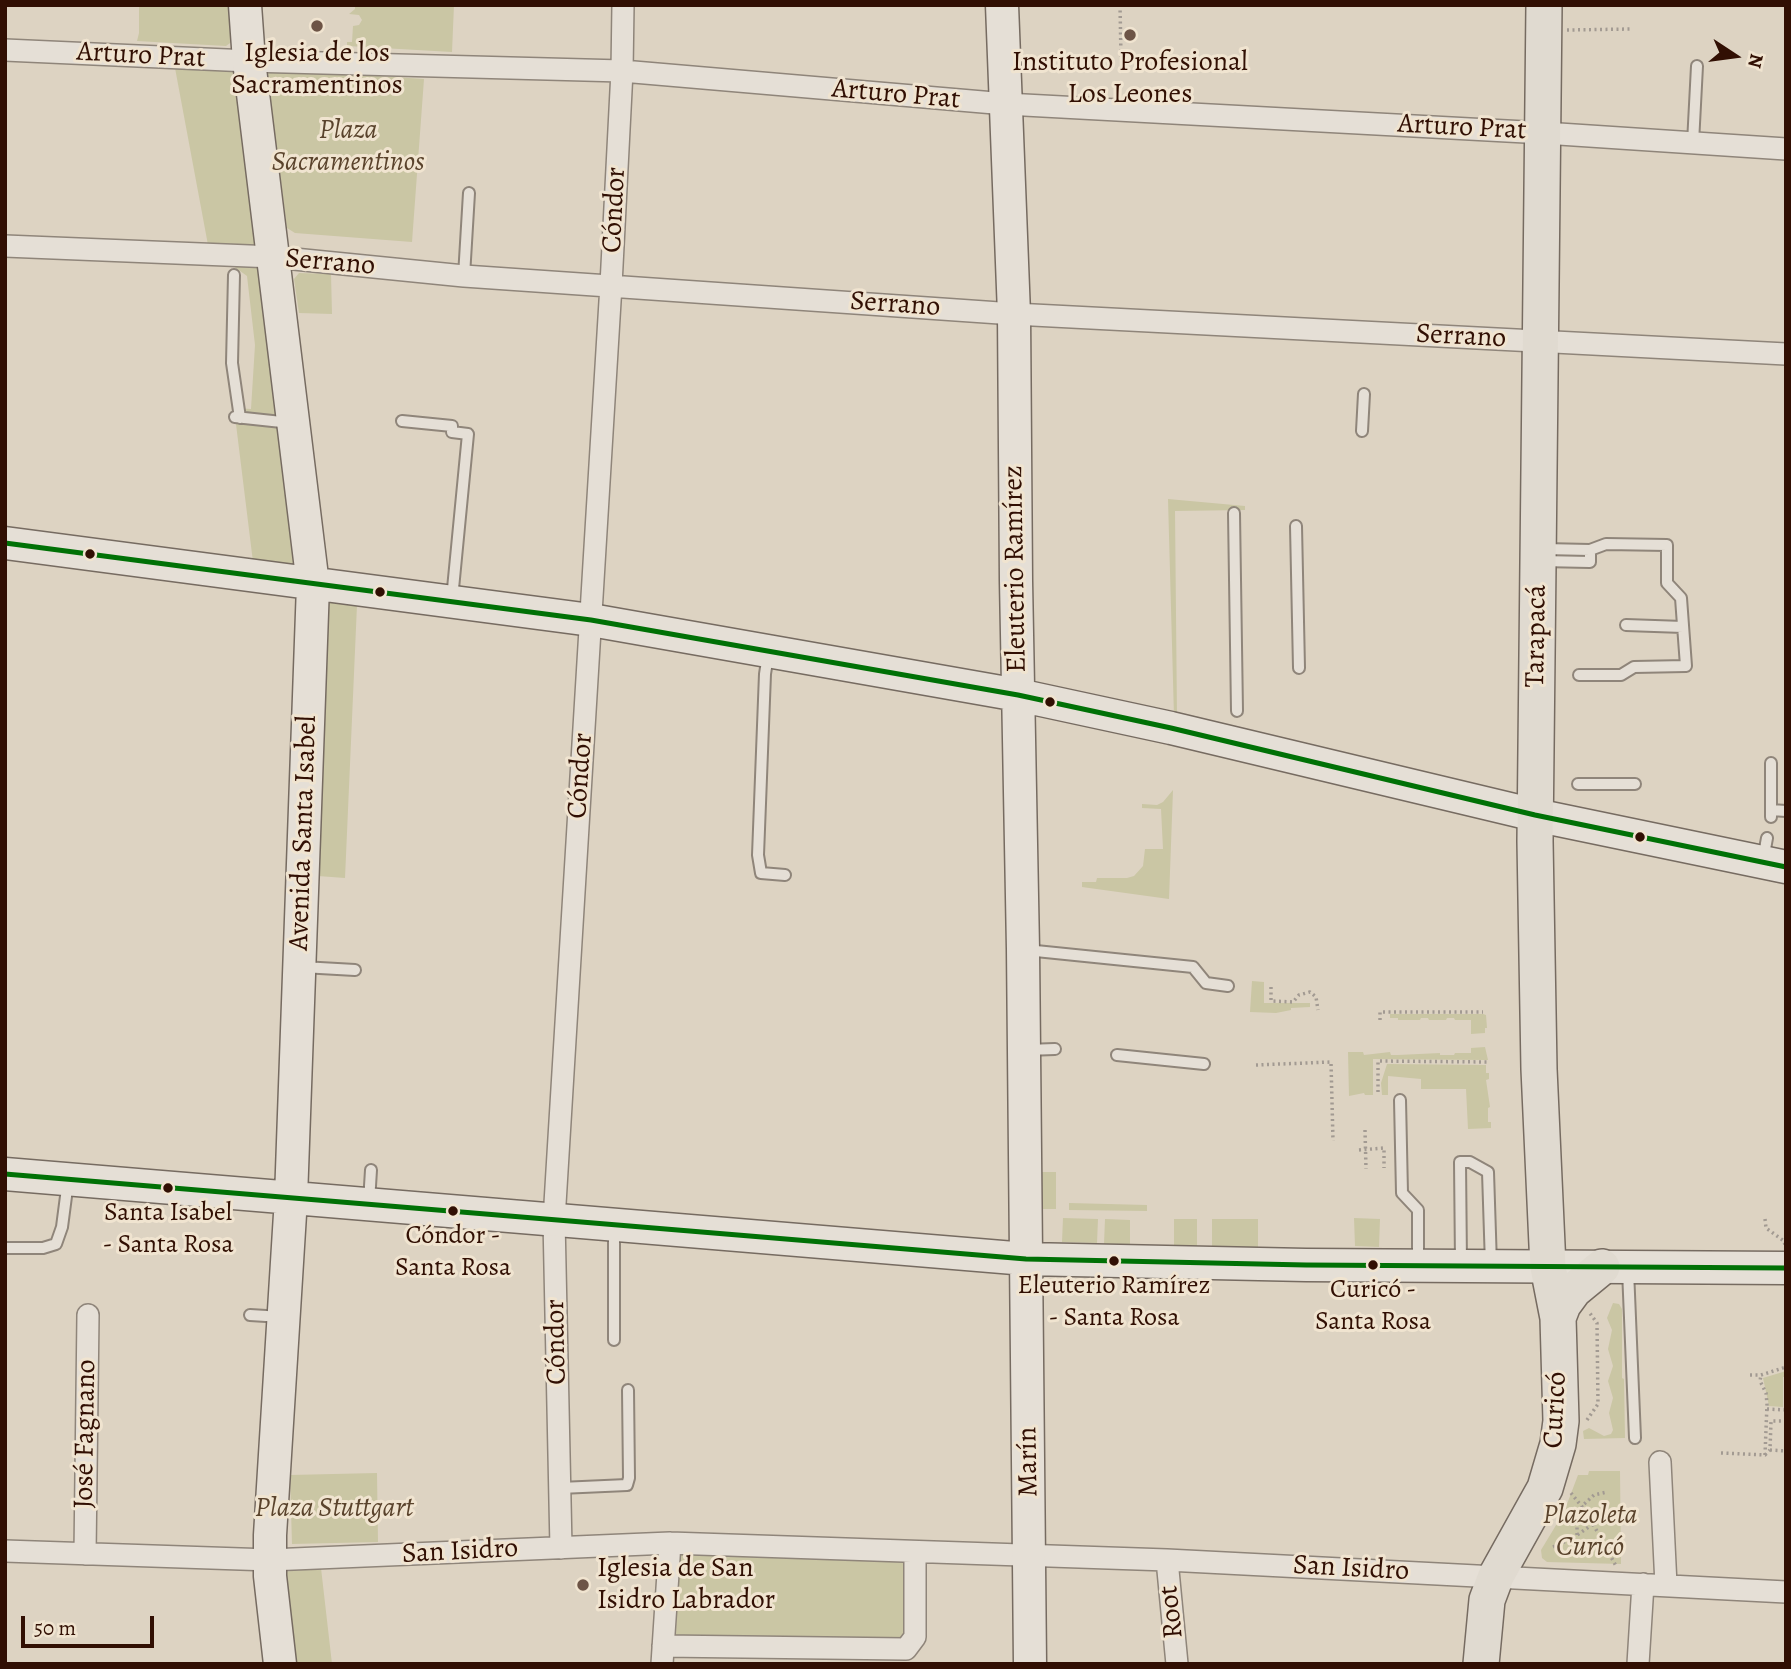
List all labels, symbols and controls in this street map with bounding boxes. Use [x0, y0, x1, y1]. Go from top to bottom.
marker: Iglesia de los Sacramentinos [309, 18, 325, 34]
north arrow [1700, 21, 1770, 91]
marker: Instituto Profesional Los Leones [1122, 27, 1138, 43]
street label: Arturo Prat [76, 36, 206, 76]
place label: Iglesia de los Sacramentinos [231, 37, 403, 103]
place label: Instituto Profesional Los Leones [1012, 46, 1248, 112]
text: N [1741, 51, 1770, 70]
street label: Arturo Prat [830, 73, 962, 117]
street label: Arturo Prat [1397, 108, 1527, 148]
park label: Plaza Sacramentinos [271, 114, 425, 180]
street label: Cóndor [596, 166, 634, 254]
street label: Serrano [284, 242, 376, 284]
street label: Serrano [849, 285, 941, 325]
street label: Serrano [1415, 318, 1507, 356]
street label: Eleuterio Ramírez [997, 465, 1035, 673]
unlabelled marker [83, 547, 97, 561]
street label: Tarapacá [1519, 584, 1555, 688]
unlabelled marker [373, 585, 387, 599]
unlabelled marker [1043, 695, 1057, 709]
street label: Avenida Santa Isabel [283, 715, 325, 951]
street label: Cóndor [561, 732, 601, 820]
unlabelled marker [1633, 830, 1647, 844]
marker: Santa Isabel - Santa Rosa [161, 1181, 175, 1195]
place label: Santa Isabel - Santa Rosa [102, 1198, 234, 1260]
marker: Cóndor - Santa Rosa [446, 1204, 460, 1218]
place label: Cóndor - Santa Rosa [395, 1221, 511, 1282]
marker: Eleuterio Ramírez - Santa Rosa [1107, 1254, 1121, 1268]
marker: Curicó - Santa Rosa [1366, 1258, 1380, 1272]
place label: Eleuterio Ramírez - Santa Rosa [1018, 1271, 1210, 1332]
place label: Curicó - Santa Rosa [1315, 1275, 1431, 1336]
street label: Cóndor [539, 1299, 575, 1385]
street label: José Fagnano [68, 1359, 104, 1509]
street label: Curicó [1537, 1371, 1575, 1449]
street label: Marín [1012, 1426, 1046, 1498]
park label: Plaza Stuttgart [255, 1492, 413, 1526]
park label: Plazoleta Curicó [1543, 1499, 1637, 1565]
street label: San Isidro [401, 1532, 519, 1572]
street label: San Isidro [1292, 1549, 1410, 1589]
place label: Iglesia de San Isidro Labrador [597, 1552, 775, 1618]
marker: Iglesia de San Isidro Labrador [575, 1577, 591, 1593]
street label: Root [1153, 1584, 1191, 1640]
scale bar [24, 1602, 158, 1646]
text: 50 m [34, 1614, 76, 1642]

